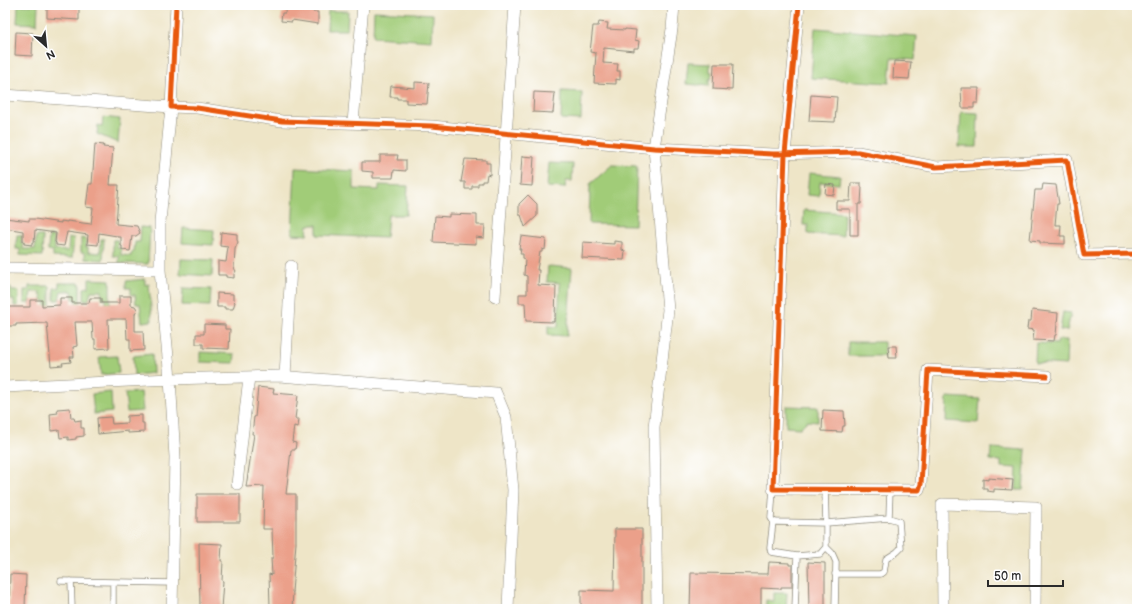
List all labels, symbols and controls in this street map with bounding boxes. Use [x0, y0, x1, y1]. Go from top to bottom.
north arrow [26, 26, 66, 66]
text: N [44, 47, 57, 62]
scale bar [988, 562, 1063, 588]
text: 50 m [994, 569, 1021, 584]

